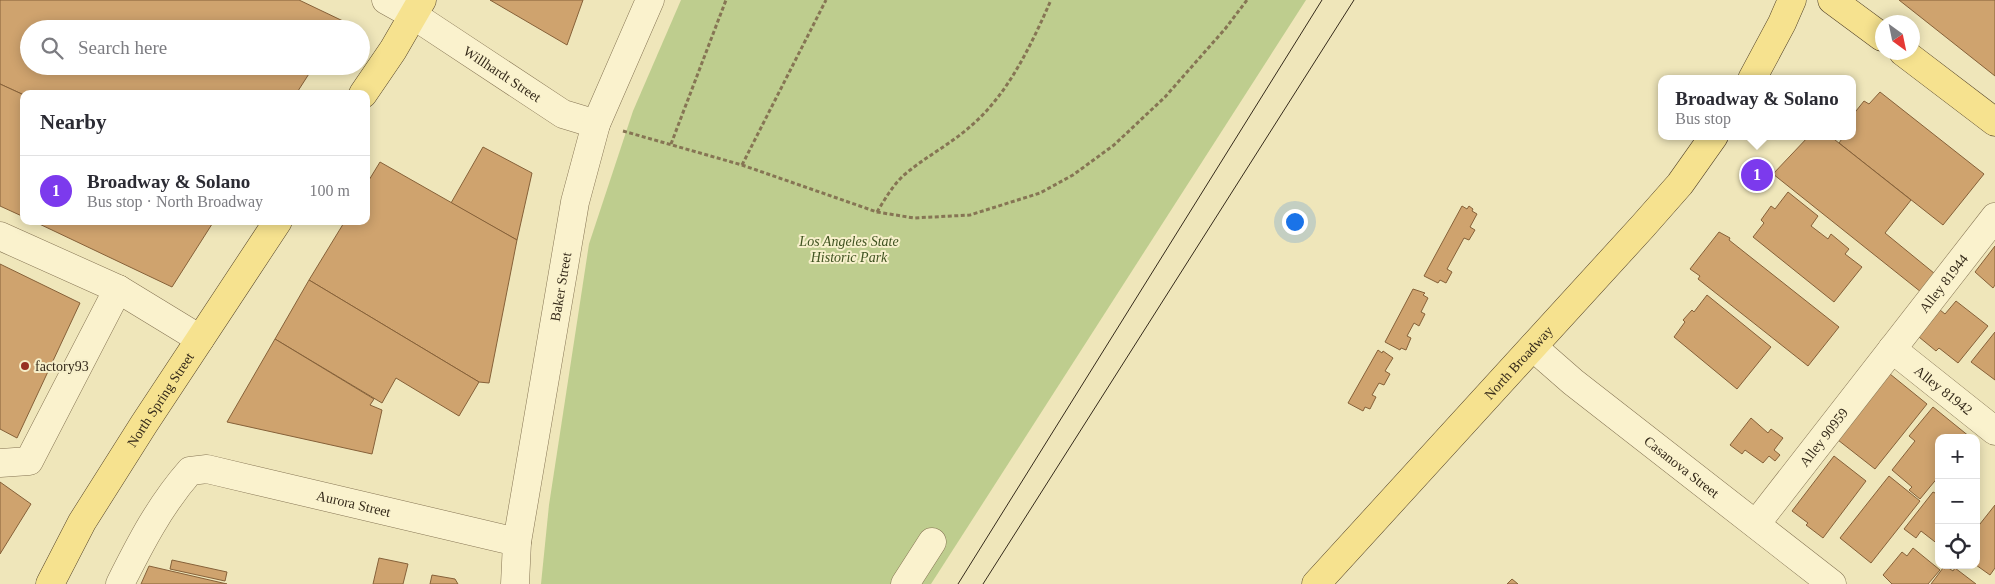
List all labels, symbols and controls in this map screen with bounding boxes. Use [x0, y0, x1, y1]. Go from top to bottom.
north arrow [1875, 15, 1920, 60]
search box [20, 20, 370, 75]
icon: search [38, 34, 66, 62]
text: Search here [78, 37, 167, 58]
street label: Willhardt Street [461, 44, 544, 105]
popup [1658, 75, 1856, 140]
text: Broadway & Solano [1675, 88, 1839, 109]
text: Nearby [40, 110, 107, 134]
text: Bus stop [1675, 110, 1731, 127]
pin: 1 [1741, 156, 1773, 194]
text: Broadway & Solano [87, 171, 250, 192]
text: 1 [52, 182, 60, 199]
text: 100 m [310, 182, 350, 199]
text: Bus stop · North Broadway [87, 193, 263, 210]
your location [1282, 209, 1308, 235]
park label: Los Angeles State Historic Park [798, 234, 899, 265]
street label: Baker Street [548, 251, 574, 322]
street label: Alley 81944 [1916, 252, 1971, 316]
street label: North Broadway [1482, 323, 1556, 403]
street label: North Spring Street [124, 350, 197, 450]
place label: factory93 [35, 359, 89, 374]
marker: factory93 [19, 360, 31, 372]
street label: Alley 81942 [1911, 363, 1975, 418]
street label: Alley 90959 [1797, 405, 1851, 470]
street label: Casanova Street [1641, 433, 1722, 501]
map controls [1935, 434, 1980, 569]
button: + [1935, 434, 1980, 479]
button: − [1935, 479, 1980, 524]
street label: Aurora Street [315, 488, 392, 520]
button: locate [1935, 524, 1980, 569]

